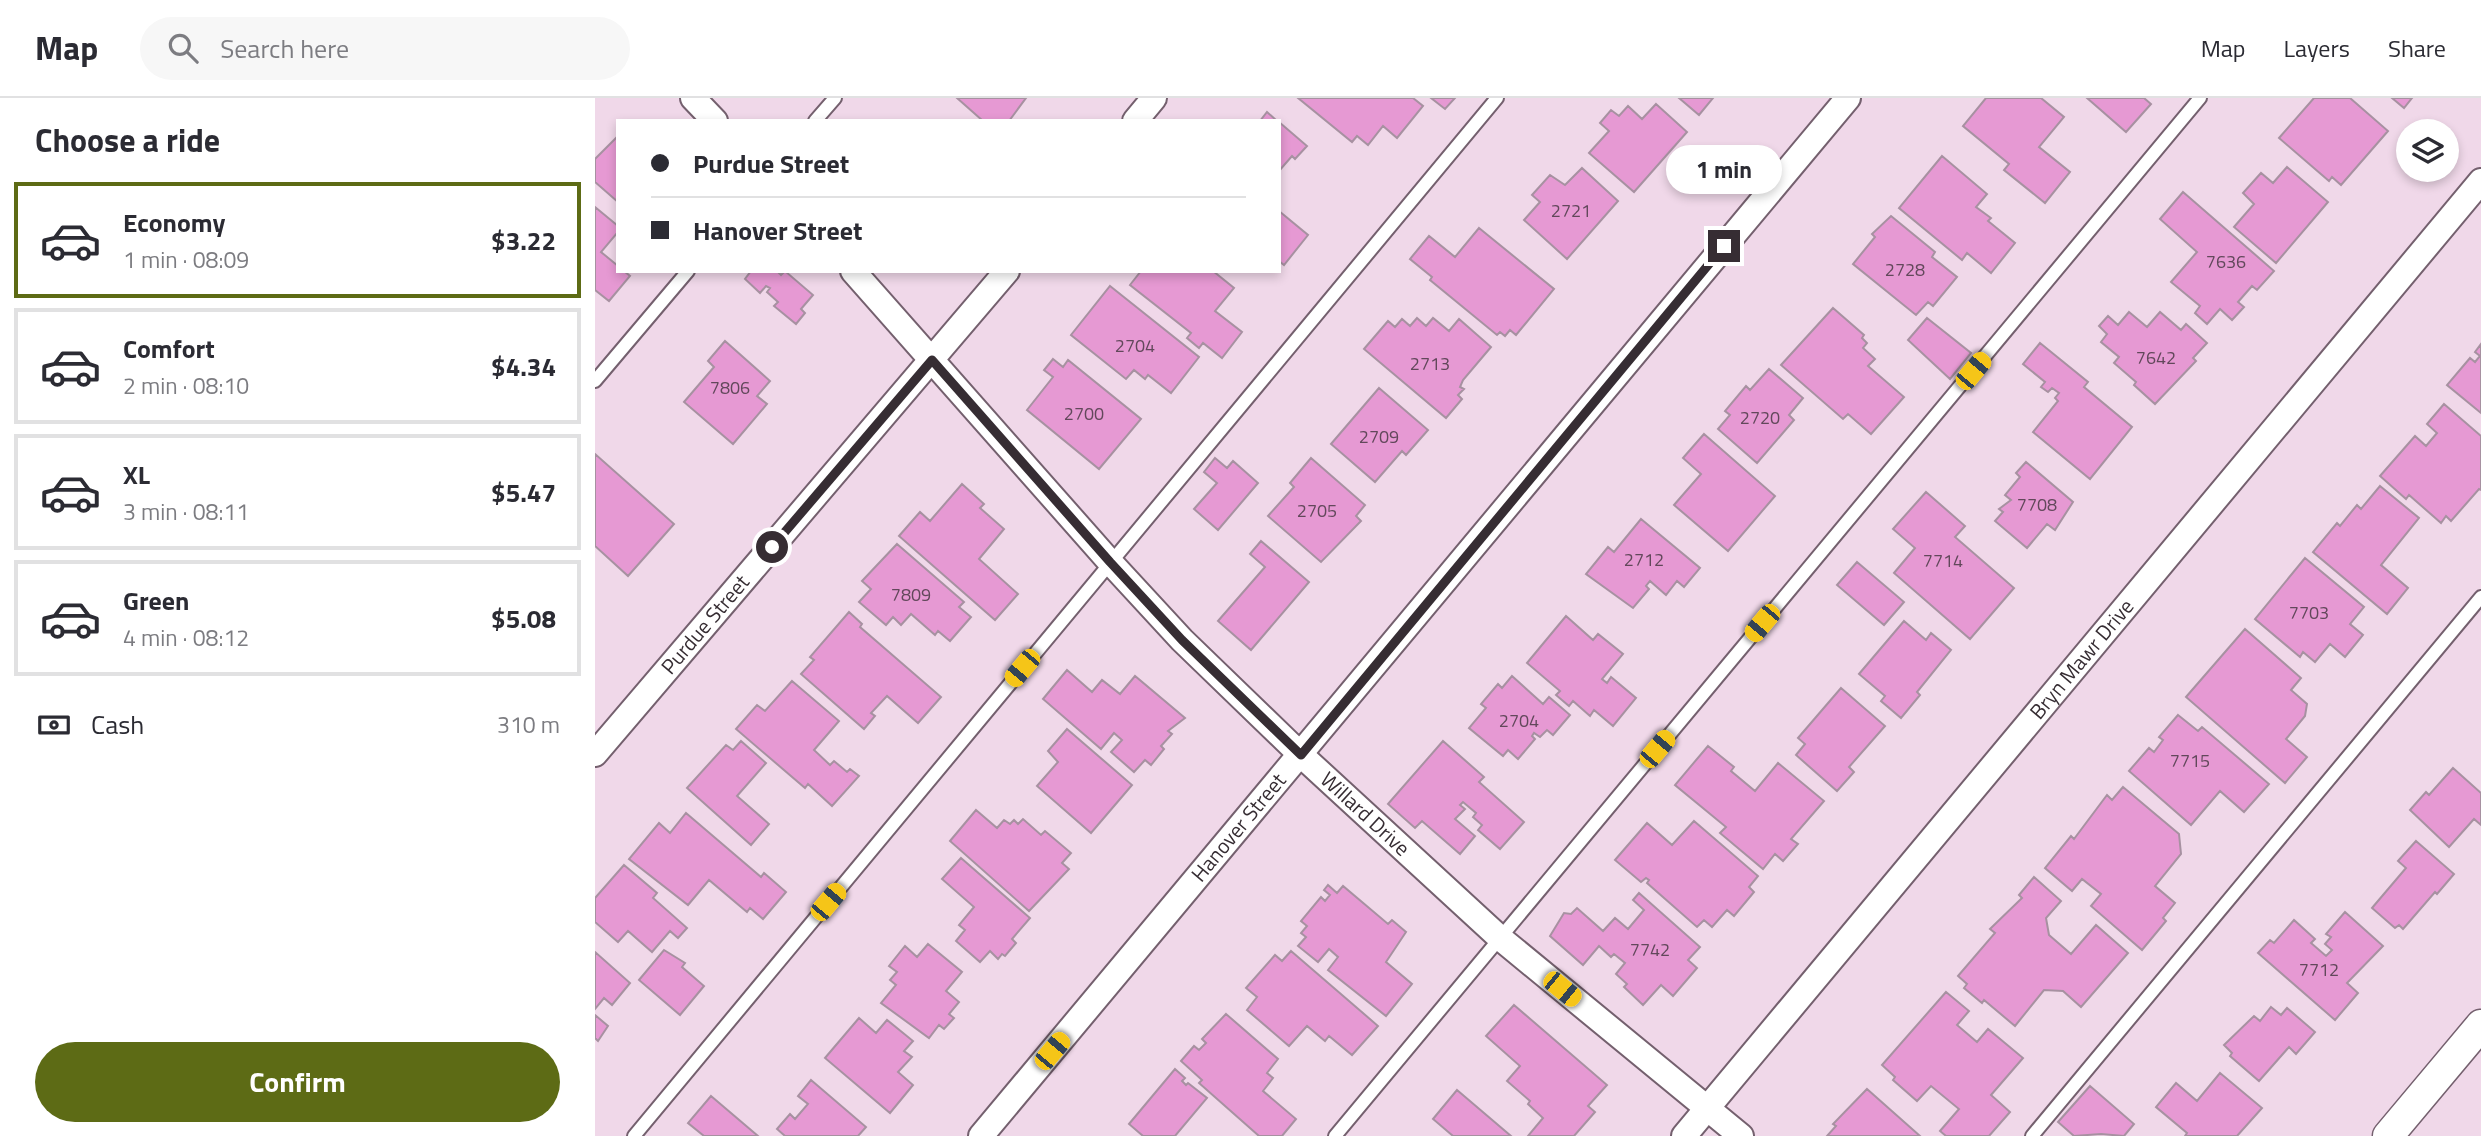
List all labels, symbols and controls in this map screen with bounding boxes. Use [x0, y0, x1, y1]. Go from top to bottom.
search box [140, 17, 630, 80]
text: Map [35, 23, 98, 73]
icon: search [164, 29, 202, 67]
text: Search here [220, 29, 349, 68]
text: Map [2201, 30, 2246, 66]
text: Layers [2284, 30, 2350, 66]
text: Share [2388, 30, 2446, 66]
text: Choose a ride [35, 116, 220, 164]
map controls [2396, 119, 2459, 182]
button: layers [2396, 119, 2459, 182]
text: Purdue Street [693, 144, 849, 183]
callout: 1 min [1666, 144, 1782, 194]
text: 1 min [1696, 152, 1752, 187]
house number: 2721 [1551, 197, 1591, 224]
text: Economy [123, 203, 225, 242]
icon: car [39, 209, 102, 272]
text: Hanover Street [693, 211, 862, 250]
text: $3.22 [491, 221, 556, 260]
route end [1708, 230, 1740, 262]
text: 1 min · 08:09 [123, 242, 249, 277]
house number: 7636 [2206, 248, 2246, 275]
house number: 2728 [1885, 256, 1925, 283]
text: Comfort [123, 329, 215, 368]
house number: 2704 [1115, 332, 1155, 359]
icon: car [39, 335, 102, 398]
house number: 7642 [2136, 344, 2176, 371]
text: $4.34 [491, 347, 556, 386]
car [1952, 348, 1995, 394]
house number: 2713 [1410, 350, 1450, 377]
text: 2 min · 08:10 [123, 368, 249, 403]
house number: 7806 [710, 374, 750, 401]
house number: 2700 [1064, 400, 1104, 427]
house number: 2720 [1740, 404, 1780, 431]
house number: 2709 [1359, 423, 1399, 450]
text: XL [123, 455, 150, 494]
icon: car [39, 461, 102, 524]
text: $5.47 [491, 473, 556, 512]
house number: 7708 [2017, 491, 2057, 518]
text: 3 min · 08:11 [123, 494, 249, 529]
house number: 2705 [1297, 497, 1337, 524]
route start [756, 531, 788, 563]
house number: 2712 [1624, 546, 1664, 573]
house number: 7714 [1923, 547, 1963, 574]
street label: Purdue Street [653, 567, 757, 681]
text: Green [123, 581, 189, 620]
house number: 7809 [891, 581, 931, 608]
icon: car [39, 587, 102, 650]
street label: Bryn Mawr Drive [2021, 591, 2141, 726]
text: $5.08 [491, 599, 556, 638]
house number: 7703 [2289, 599, 2329, 626]
car [1741, 600, 1784, 646]
text: 4 min · 08:12 [123, 620, 249, 655]
car [1001, 645, 1044, 691]
text: Cash [91, 705, 144, 744]
icon: cash [35, 706, 73, 744]
text: 310 m [497, 707, 560, 742]
house number: 2704 [1499, 707, 1539, 734]
car [1636, 726, 1679, 772]
house number: 7715 [2170, 747, 2210, 774]
street label: Willard Drive [1314, 763, 1418, 863]
street label: Hanover Street [1183, 765, 1293, 888]
car [807, 879, 850, 925]
house number: 7742 [1630, 936, 1670, 963]
house number: 7712 [2299, 956, 2339, 983]
car [1540, 968, 1585, 1010]
car [1031, 1028, 1074, 1074]
button: Confirm [35, 1042, 560, 1122]

